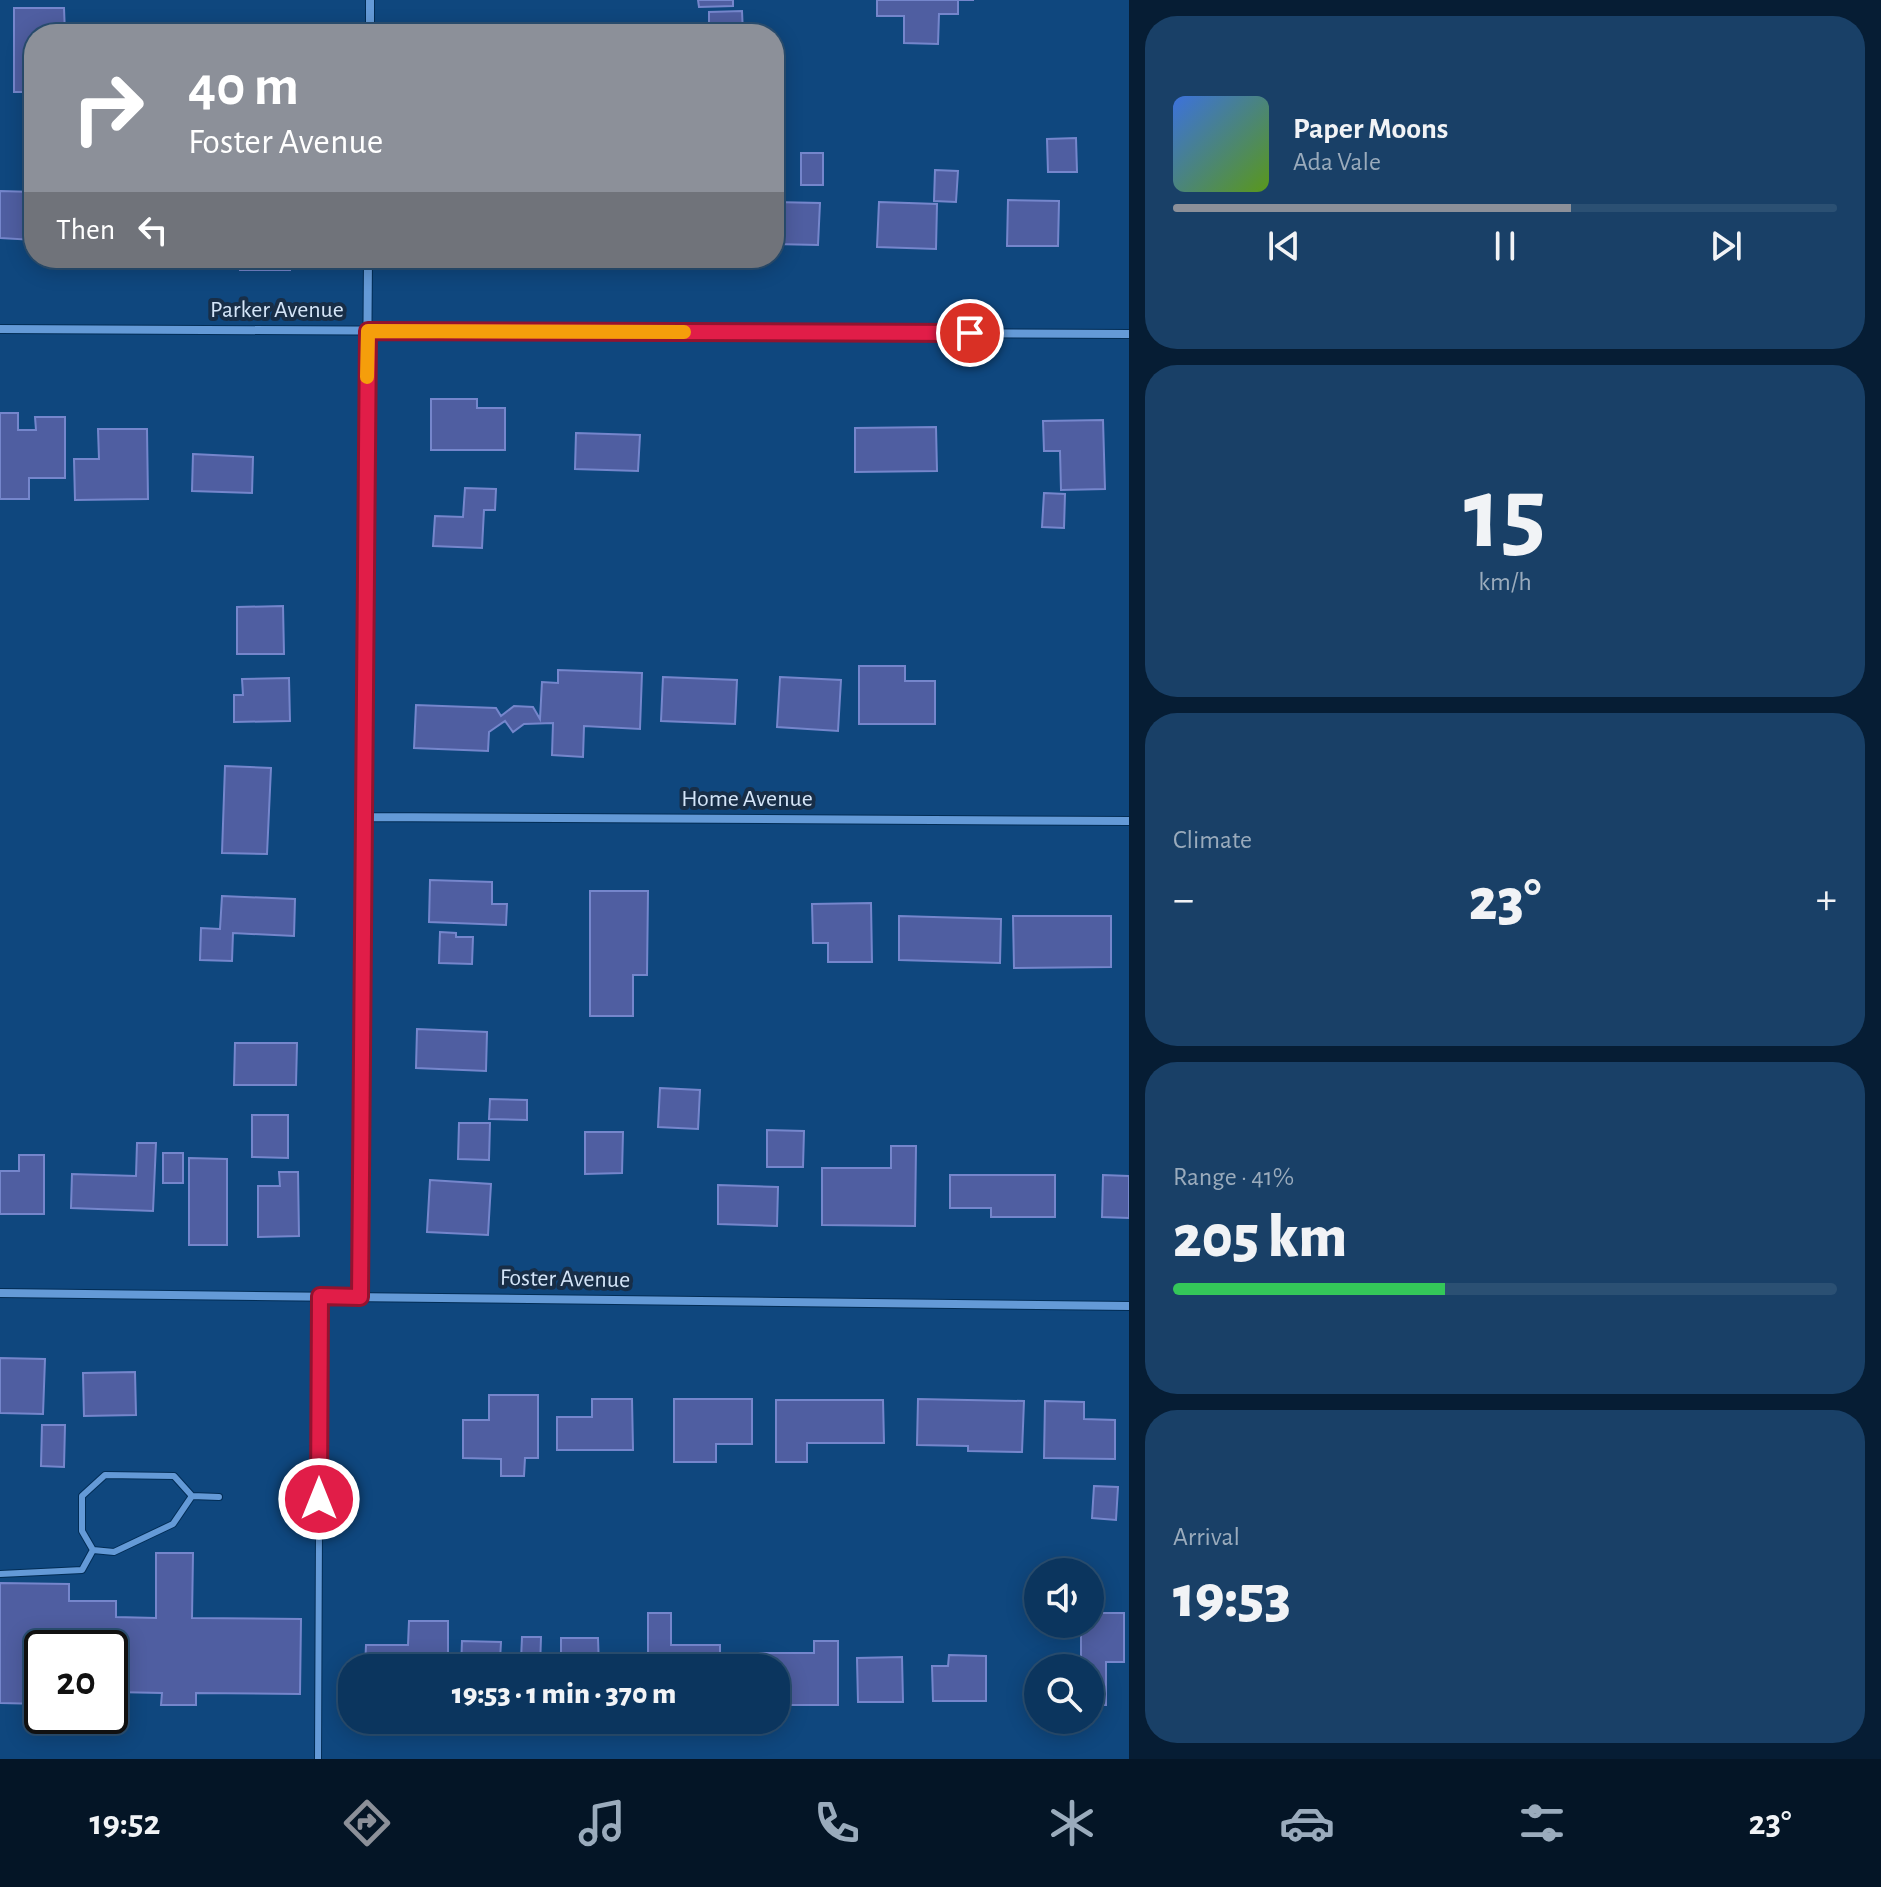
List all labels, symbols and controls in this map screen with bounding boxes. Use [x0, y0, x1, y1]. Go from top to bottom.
icon: right [56, 56, 160, 160]
text: 40 m [188, 59, 299, 115]
text: Paper Moons [1293, 114, 1448, 144]
text: Foster Avenue [188, 124, 383, 160]
text: Ada Vale [1293, 149, 1381, 175]
icon: left [131, 208, 175, 252]
text: Then [56, 215, 115, 245]
icon: previous [1262, 224, 1306, 268]
icon: pause [1483, 224, 1527, 268]
icon: next [1704, 224, 1748, 268]
street label: Parker Avenue [210, 298, 344, 322]
pin [936, 299, 1004, 367]
icon: arrive [948, 311, 992, 355]
text: 15 [1464, 463, 1546, 567]
text: km/h [1478, 569, 1532, 595]
street label: Home Avenue [681, 787, 813, 811]
text: Climate [1173, 827, 1252, 853]
text: 23° [1469, 871, 1541, 931]
text: − [1173, 878, 1194, 922]
text: + [1816, 878, 1837, 922]
text: Range · 41% [1173, 1164, 1294, 1190]
text: 205 km [1173, 1208, 1347, 1268]
street label: Foster Avenue [500, 1266, 630, 1292]
position arrow [277, 1457, 361, 1541]
text: Arrival [1173, 1524, 1240, 1550]
map controls [1024, 1558, 1104, 1734]
button: sound [1024, 1558, 1104, 1638]
text: 19:53 [1173, 1568, 1291, 1628]
speed limit sign: 20 [24, 1630, 128, 1734]
button: search [1024, 1654, 1104, 1734]
text: 19:53 · 1 min · 370 m [452, 1679, 676, 1709]
icon: directions [339, 1795, 395, 1851]
icon: music [574, 1795, 630, 1851]
icon: phone [809, 1795, 865, 1851]
icon: climate [1044, 1795, 1100, 1851]
icon: car [1279, 1795, 1335, 1851]
icon: filters [1514, 1795, 1570, 1851]
text: 19:52 [89, 1805, 161, 1841]
text: 23° [1748, 1805, 1791, 1841]

